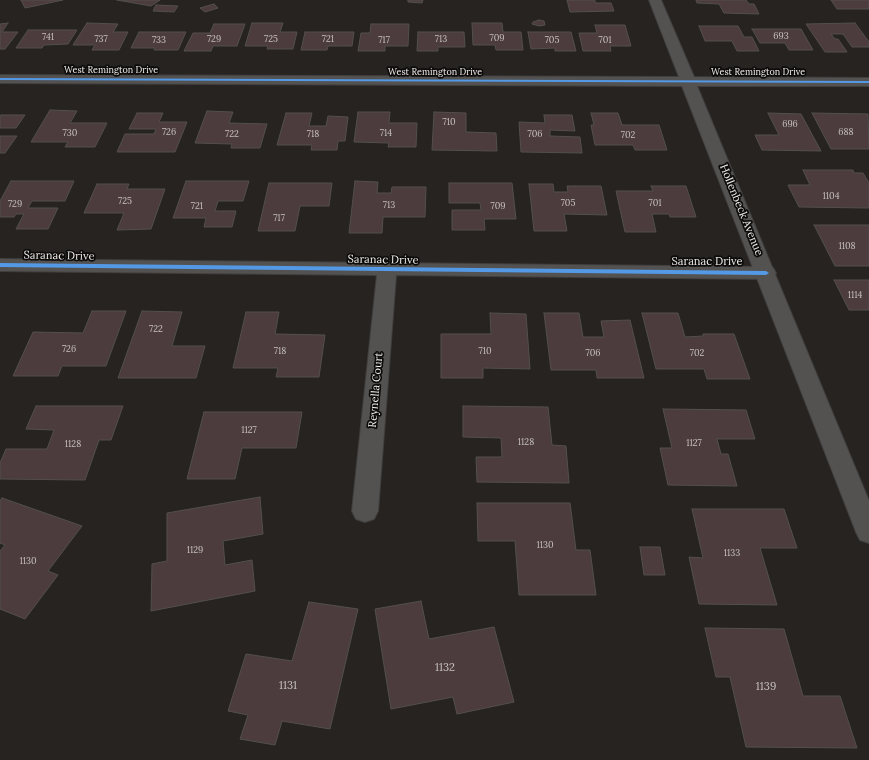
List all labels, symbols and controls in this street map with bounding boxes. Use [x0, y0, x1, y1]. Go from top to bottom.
house number: 693 [773, 31, 789, 41]
house number: 741 [42, 32, 54, 42]
house number: 709 [490, 33, 504, 43]
house number: 737 [94, 34, 108, 44]
house number: 729 [207, 34, 221, 44]
house number: 725 [264, 34, 278, 44]
house number: 721 [322, 34, 334, 44]
house number: 713 [435, 34, 447, 44]
house number: 733 [152, 35, 166, 45]
house number: 717 [378, 35, 390, 45]
house number: 705 [545, 35, 559, 45]
house number: 701 [598, 35, 612, 45]
street label: West Remington Drive [64, 65, 158, 75]
street label: West Remington Drive [388, 67, 482, 77]
street label: West Remington Drive [711, 67, 805, 77]
house number: 710 [442, 117, 456, 127]
house number: 696 [782, 119, 798, 129]
house number: 726 [162, 127, 176, 137]
house number: 688 [838, 127, 854, 137]
house number: 730 [63, 128, 77, 138]
house number: 714 [380, 128, 392, 138]
house number: 722 [225, 129, 239, 139]
house number: 718 [307, 129, 319, 139]
house number: 706 [528, 129, 542, 139]
house number: 702 [621, 130, 635, 140]
street label: Hollenbeck Avenue [717, 162, 765, 258]
house number: 1104 [822, 191, 840, 201]
house number: 725 [118, 196, 132, 206]
house number: 705 [561, 198, 575, 208]
house number: 701 [648, 198, 662, 208]
house number: 729 [8, 199, 22, 209]
house number: 713 [383, 200, 395, 210]
house number: 721 [191, 201, 203, 211]
house number: 709 [491, 201, 505, 211]
house number: 717 [273, 213, 285, 223]
house number: 1108 [838, 241, 856, 251]
street label: Saranac Drive [23, 249, 95, 263]
street label: Saranac Drive [347, 253, 419, 267]
street label: Saranac Drive [672, 255, 742, 269]
house number: 1114 [848, 290, 862, 300]
house number: 722 [149, 324, 163, 334]
house number: 726 [62, 344, 76, 354]
house number: 718 [274, 346, 286, 356]
house number: 710 [478, 346, 492, 356]
house number: 706 [586, 348, 600, 358]
house number: 702 [690, 348, 704, 358]
street label: Reynella Court [366, 352, 386, 428]
house number: 1127 [241, 425, 257, 435]
house number: 1128 [518, 437, 534, 447]
house number: 1127 [686, 438, 702, 448]
house number: 1128 [65, 439, 81, 449]
house number: 1130 [536, 540, 554, 550]
house number: 1129 [187, 545, 203, 555]
house number: 1133 [724, 548, 740, 558]
house number: 1130 [19, 556, 37, 566]
house number: 1132 [435, 661, 455, 675]
house number: 1131 [279, 679, 297, 693]
house number: 1139 [756, 680, 776, 694]

